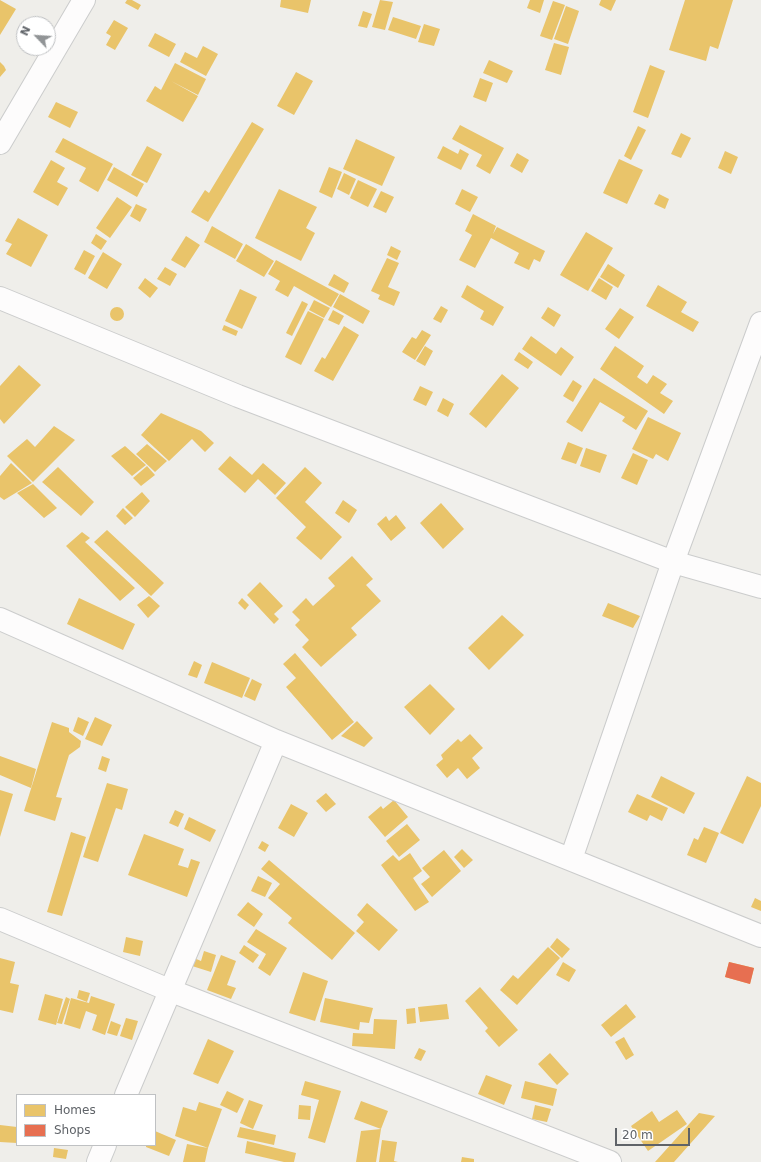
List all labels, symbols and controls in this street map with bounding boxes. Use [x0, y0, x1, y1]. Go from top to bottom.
north arrow [16, 16, 56, 56]
text: N [18, 24, 33, 38]
legend [16, 1094, 156, 1146]
text: Homes [54, 1103, 96, 1117]
scale bar [617, 1120, 692, 1146]
text: Shops [54, 1123, 90, 1137]
text: 20 m [622, 1128, 653, 1142]

